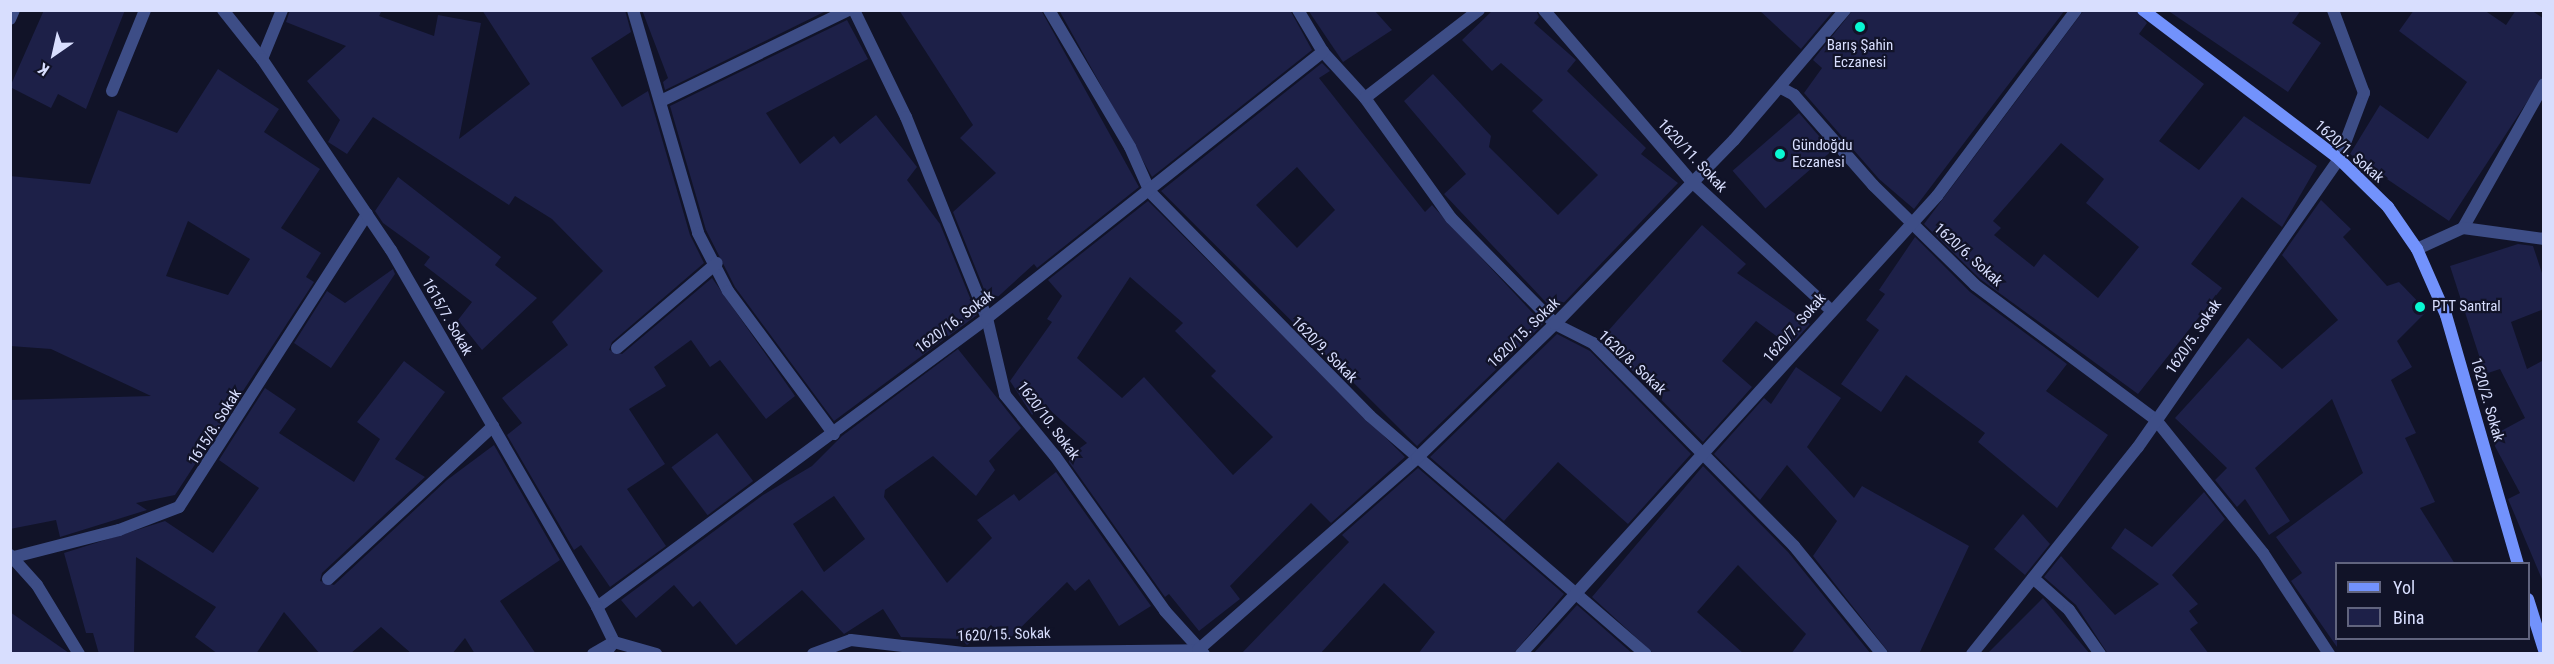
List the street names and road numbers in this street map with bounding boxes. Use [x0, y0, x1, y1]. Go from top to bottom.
street label: 1620/11. Sokak [1654, 116, 1730, 196]
street label: 1620/1. Sokak [2311, 117, 2387, 187]
street label: 1620/6. Sokak [1930, 220, 2006, 290]
street label: 1615/7. Sokak [418, 275, 476, 359]
street label: 1620/16. Sokak [912, 287, 998, 357]
street label: 1620/7. Sokak [1760, 290, 1830, 366]
street label: 1620/15. Sokak [1484, 294, 1564, 372]
street label: 1620/5. Sokak [2162, 296, 2226, 378]
street label: 1620/9. Sokak [1287, 313, 1361, 387]
street label: 1620/8. Sokak [1594, 327, 1670, 399]
street label: 1620/2. Sokak [2466, 356, 2508, 444]
street label: 1620/10. Sokak [1013, 378, 1083, 464]
street label: 1615/8. Sokak [185, 386, 245, 468]
street label: 1620/15. Sokak [957, 624, 1051, 646]

